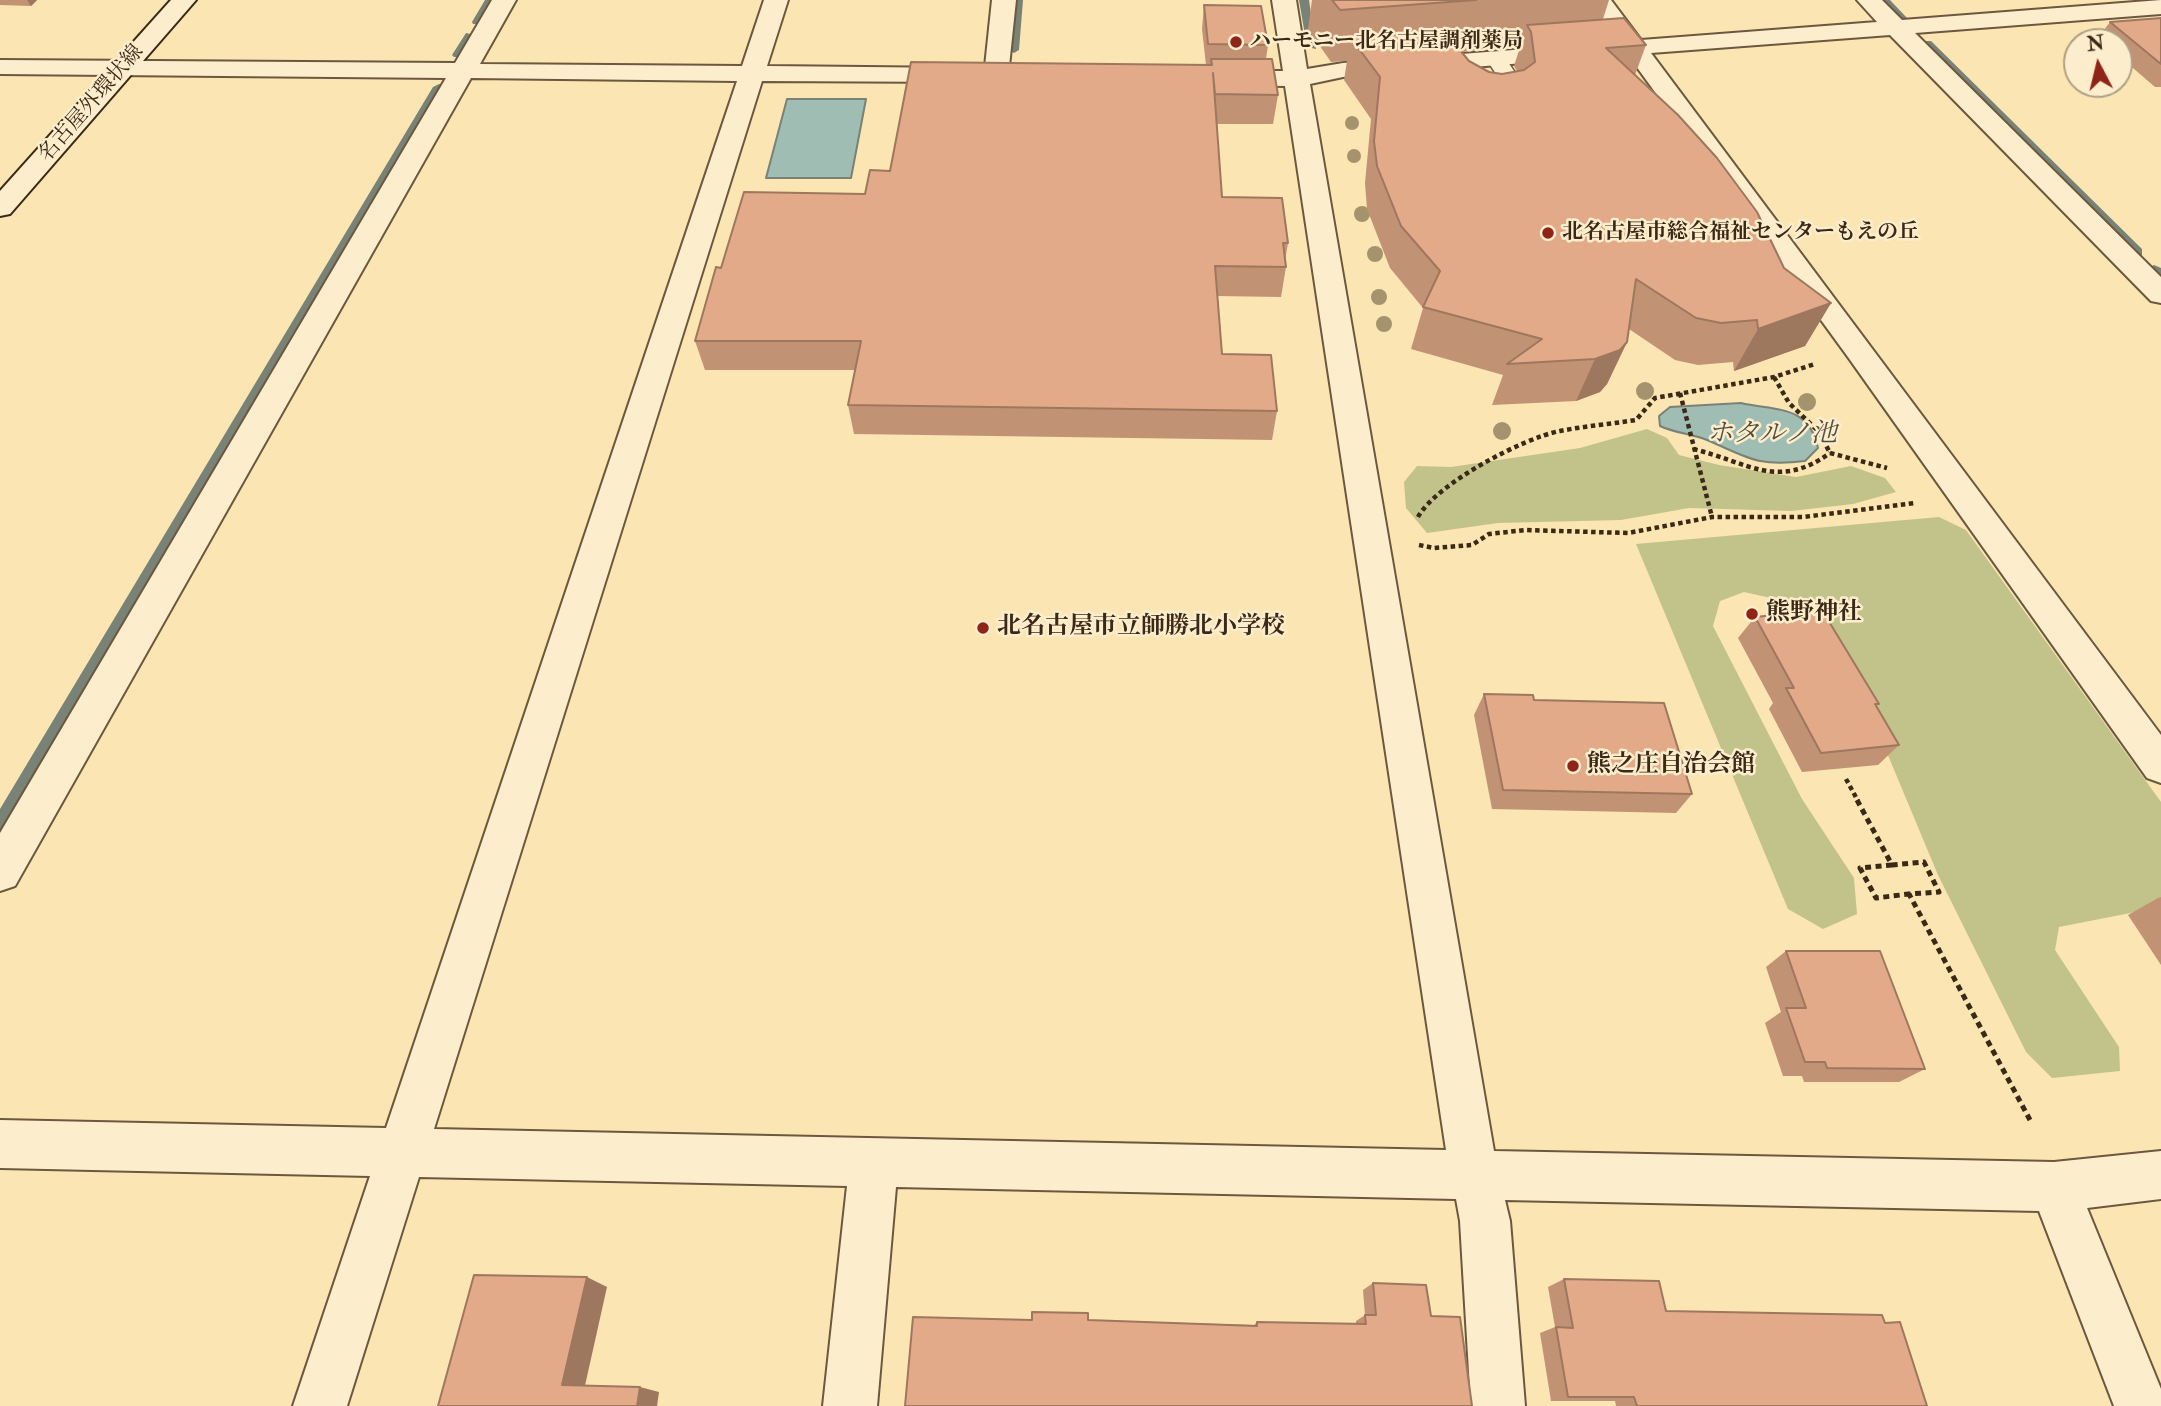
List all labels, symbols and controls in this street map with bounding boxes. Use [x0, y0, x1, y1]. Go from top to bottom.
north arrow [2063, 28, 2133, 98]
place label: ハーモニー北名古屋調剤薬局 [1250, 29, 1523, 55]
text: N [2086, 31, 2106, 57]
marker: ハーモニー北名古屋調剤薬局 [1228, 34, 1244, 50]
street label: 名古屋外環状線 [34, 40, 150, 168]
place label: 北名古屋市総合福祉センターもえの丘 [1562, 220, 1919, 246]
marker: 北名古屋市総合福祉センターもえの丘 [1540, 225, 1556, 241]
water label: ホタルノ池 [1707, 419, 1837, 451]
place label: 熊野神社 [1766, 600, 1862, 628]
marker: 熊野神社 [1744, 606, 1760, 622]
place label: 北名古屋市立師勝北小学校 [997, 614, 1285, 642]
marker: 北名古屋市立師勝北小学校 [975, 620, 991, 636]
place label: 熊之庄自治会館 [1587, 752, 1755, 780]
marker: 熊之庄自治会館 [1565, 758, 1581, 774]

